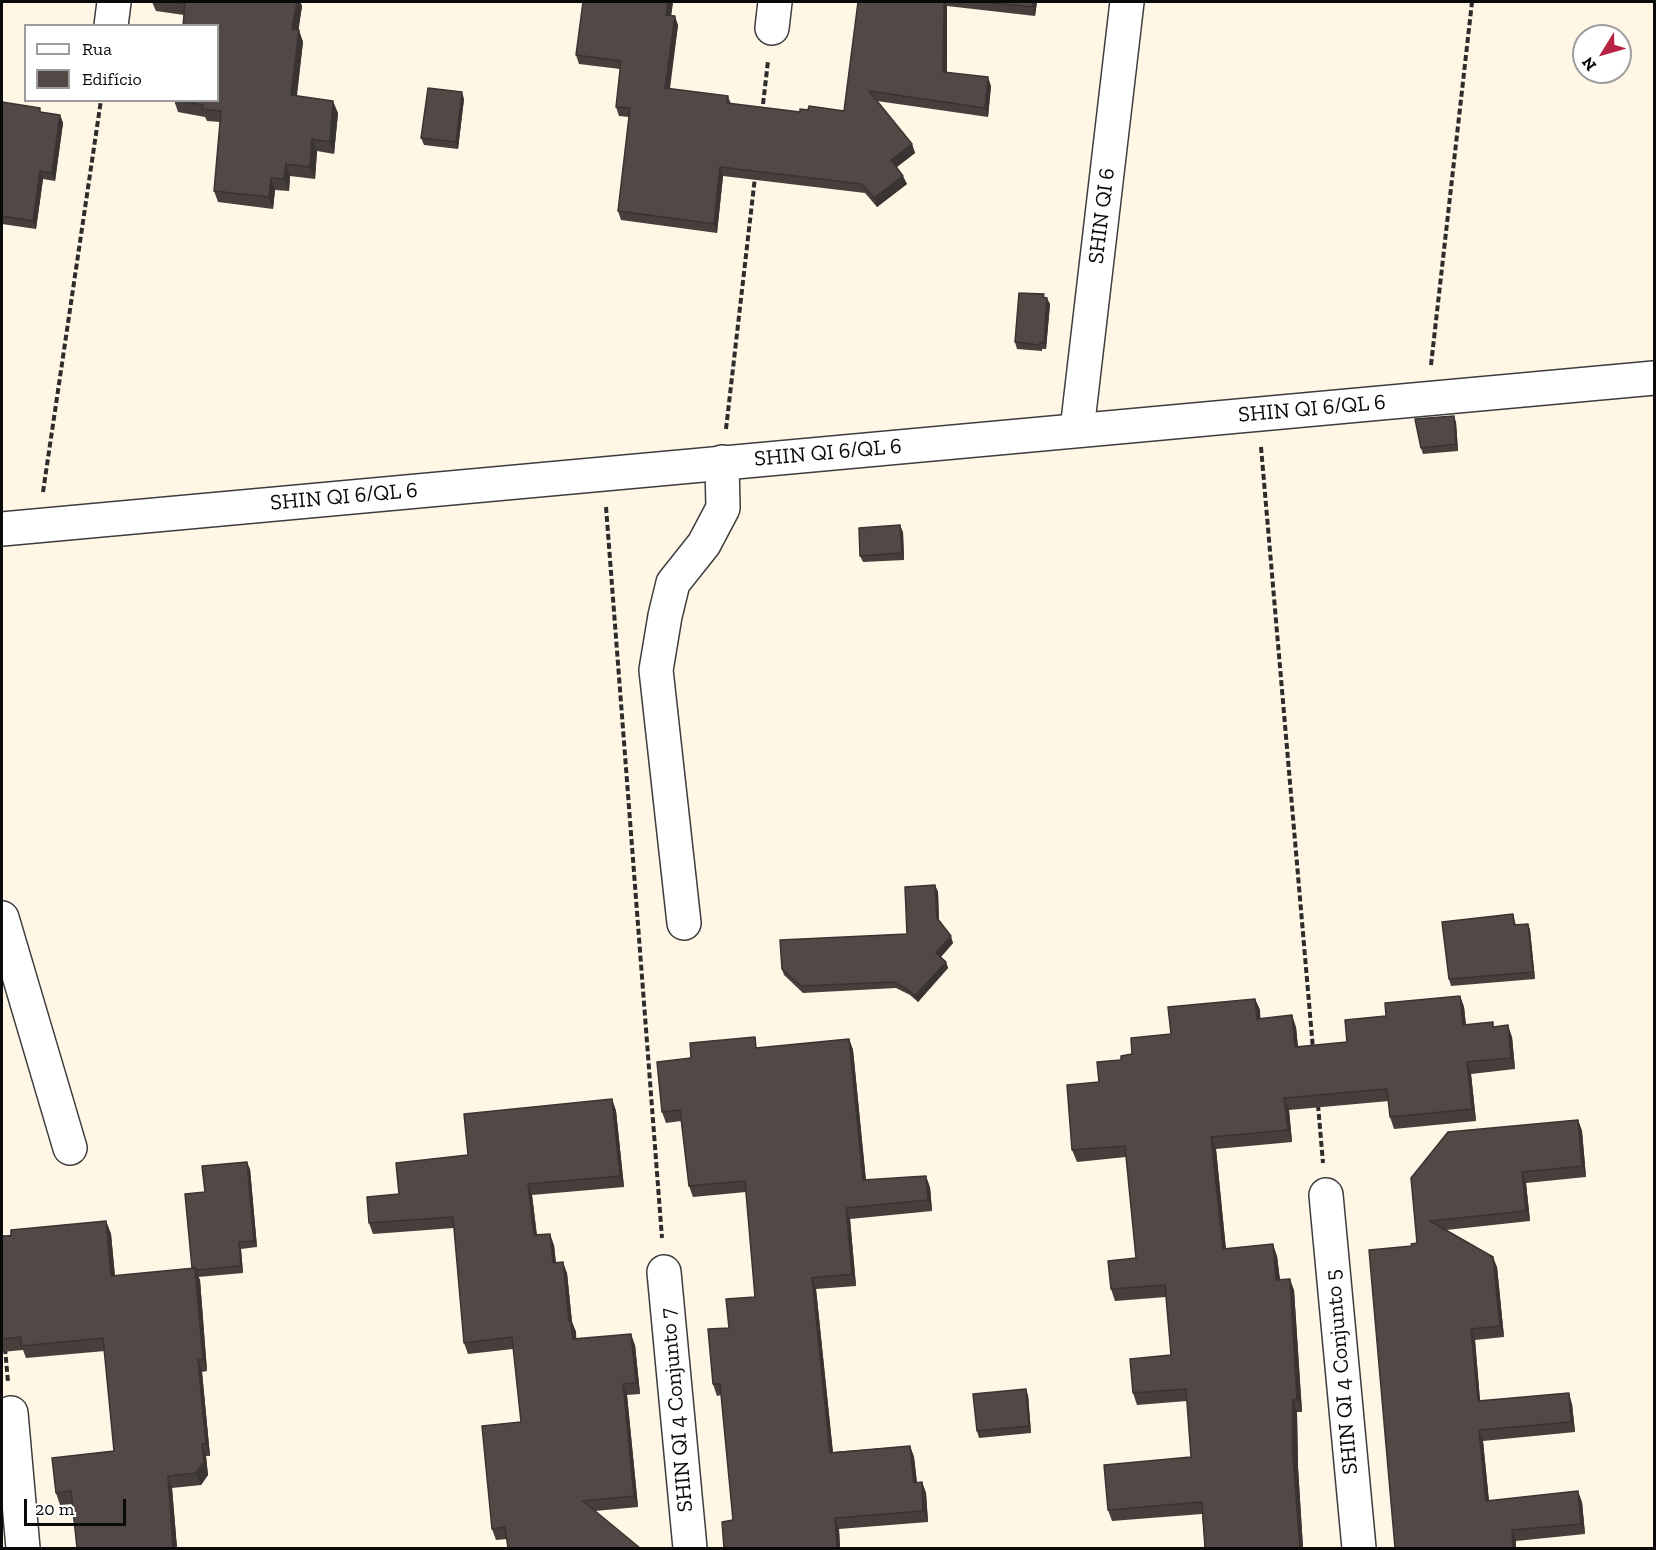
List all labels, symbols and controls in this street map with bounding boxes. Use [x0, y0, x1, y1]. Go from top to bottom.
legend [24, 24, 219, 102]
north arrow [1572, 24, 1632, 84]
text: Rua [82, 38, 112, 60]
text: N [1578, 53, 1600, 75]
text: Edifício [82, 68, 142, 90]
street label: SHIN QI 6 [1083, 167, 1121, 265]
street label: SHIN QI 6/QL 6 [1237, 389, 1387, 429]
street label: SHIN QI 6/QL 6 [753, 433, 903, 473]
street label: SHIN QI 6/QL 6 [269, 477, 419, 517]
street label: SHIN QI 4 Conjunto 5 [1320, 1268, 1364, 1476]
street label: SHIN QI 4 Conjunto 7 [655, 1307, 699, 1513]
scale bar [27, 1487, 129, 1525]
text: 20 m [35, 1498, 74, 1520]

